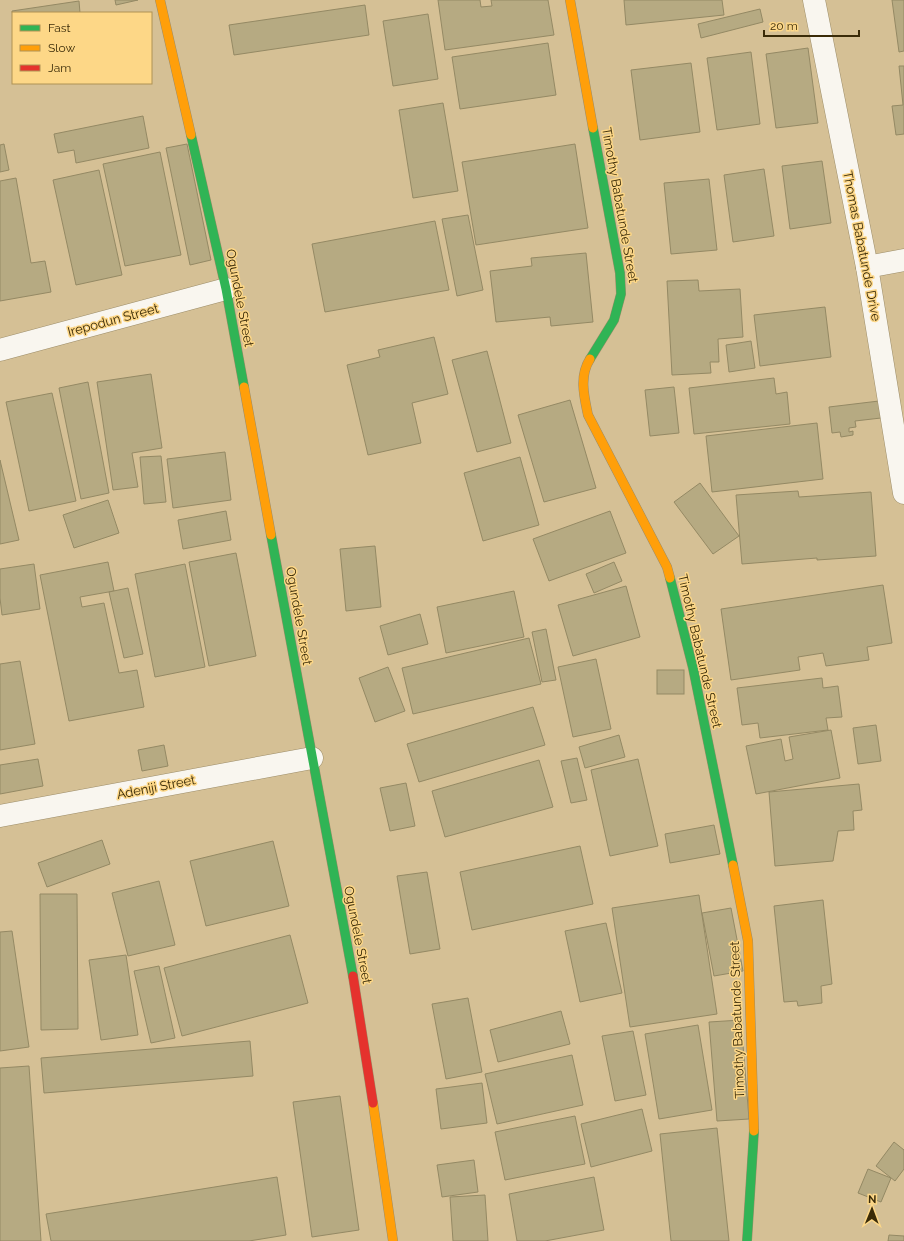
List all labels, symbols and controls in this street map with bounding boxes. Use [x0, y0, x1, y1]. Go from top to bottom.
legend [12, 12, 152, 84]
scale bar [764, 12, 859, 38]
text: 20 m [770, 19, 798, 33]
text: Fast [48, 21, 71, 35]
text: Slow [48, 41, 75, 55]
text: Jam [48, 61, 71, 75]
street label: Timothy Babatunde Street [599, 126, 641, 285]
street label: Thomas Babatunde Drive [840, 170, 884, 323]
street label: Ogundele Street [223, 248, 257, 349]
street label: Irepodun Street [66, 300, 161, 339]
street label: Ogundele Street [283, 566, 315, 667]
street label: Timothy Babatunde Street [675, 573, 725, 730]
street label: Adeniji Street [115, 772, 197, 802]
street label: Ogundele Street [341, 885, 375, 986]
street label: Timothy Babatunde Street [727, 940, 747, 1099]
north arrow [852, 1189, 892, 1229]
text: N [868, 1193, 876, 1206]

